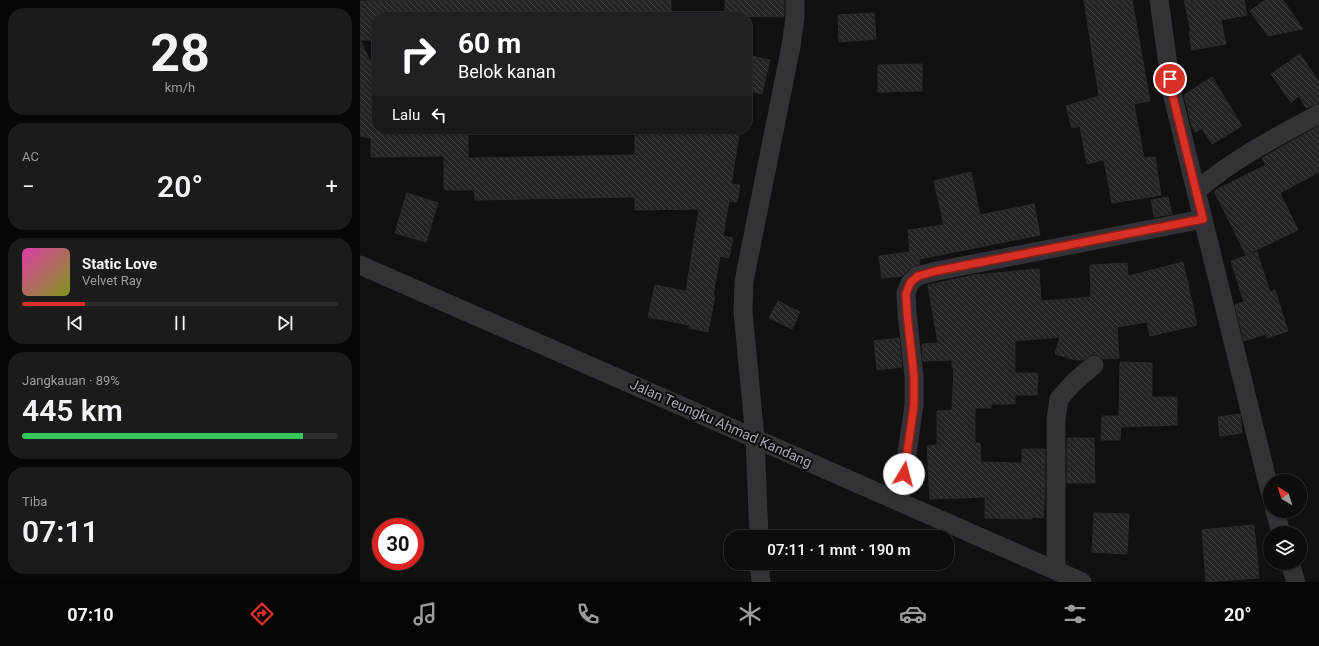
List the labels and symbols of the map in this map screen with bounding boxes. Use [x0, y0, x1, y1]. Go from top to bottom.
pin [1153, 62, 1187, 96]
street label: Jalan Teungku Ahmad Kandang [628, 376, 814, 470]
position arrow [883, 453, 925, 495]
north arrow [1263, 474, 1307, 518]
speed limit sign: 30 [372, 518, 424, 570]

